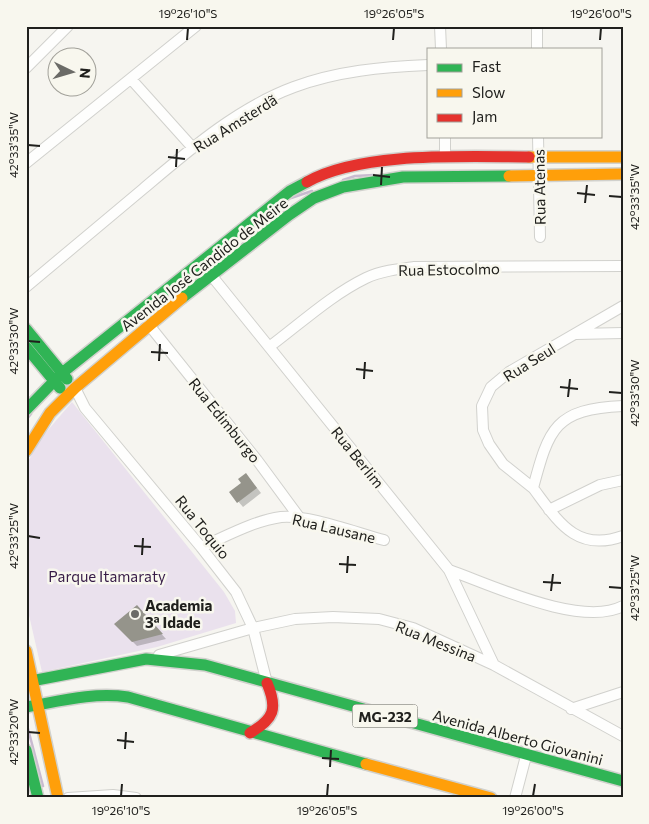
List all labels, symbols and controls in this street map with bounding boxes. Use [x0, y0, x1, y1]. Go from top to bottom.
text: 19°26'10"S [159, 6, 217, 20]
text: 19°26'05"S [364, 6, 424, 20]
text: 19°26'00"S [570, 6, 632, 20]
north arrow [48, 48, 98, 98]
legend [427, 48, 602, 138]
text: Fast [472, 57, 501, 75]
text: N [77, 67, 94, 79]
text: Slow [472, 83, 505, 101]
street label: Rua Amsterdã [190, 90, 280, 156]
text: Jam [472, 107, 497, 125]
text: 42°33'35"W [6, 112, 20, 178]
street label: Rua Atenas [529, 149, 549, 225]
text: 42°33'35"W [627, 164, 641, 230]
street label: Avenida José Candido de Meire [117, 193, 291, 335]
street label: Rua Estocolmo [398, 259, 500, 279]
text: 42°33'30"W [6, 308, 20, 374]
street label: Rua Seul [500, 339, 558, 385]
text: 42°33'30"W [627, 360, 641, 426]
street label: Rua Edimburgo [185, 374, 265, 466]
street label: Rua Berlim [328, 423, 388, 491]
street label: Rua Toquio [172, 492, 234, 562]
text: 42°33'25"W [6, 503, 20, 569]
street label: Rua Lausane [291, 510, 378, 546]
text: 42°33'25"W [627, 555, 641, 621]
park label: Parque Itamaraty [48, 567, 166, 585]
place label: Academia 3ª Idade [145, 596, 212, 631]
marker: Academia 3ª Idade [129, 608, 141, 620]
street label: Rua Messina [393, 617, 479, 665]
text: 42°33'20"W [6, 699, 20, 765]
road number: MG-232 [352, 704, 418, 728]
street label: Avenida Alberto Giovanini [431, 706, 605, 768]
text: 19°26'10"S [92, 803, 150, 817]
text: 19°26'05"S [297, 803, 357, 817]
text: 19°26'00"S [502, 803, 564, 817]

